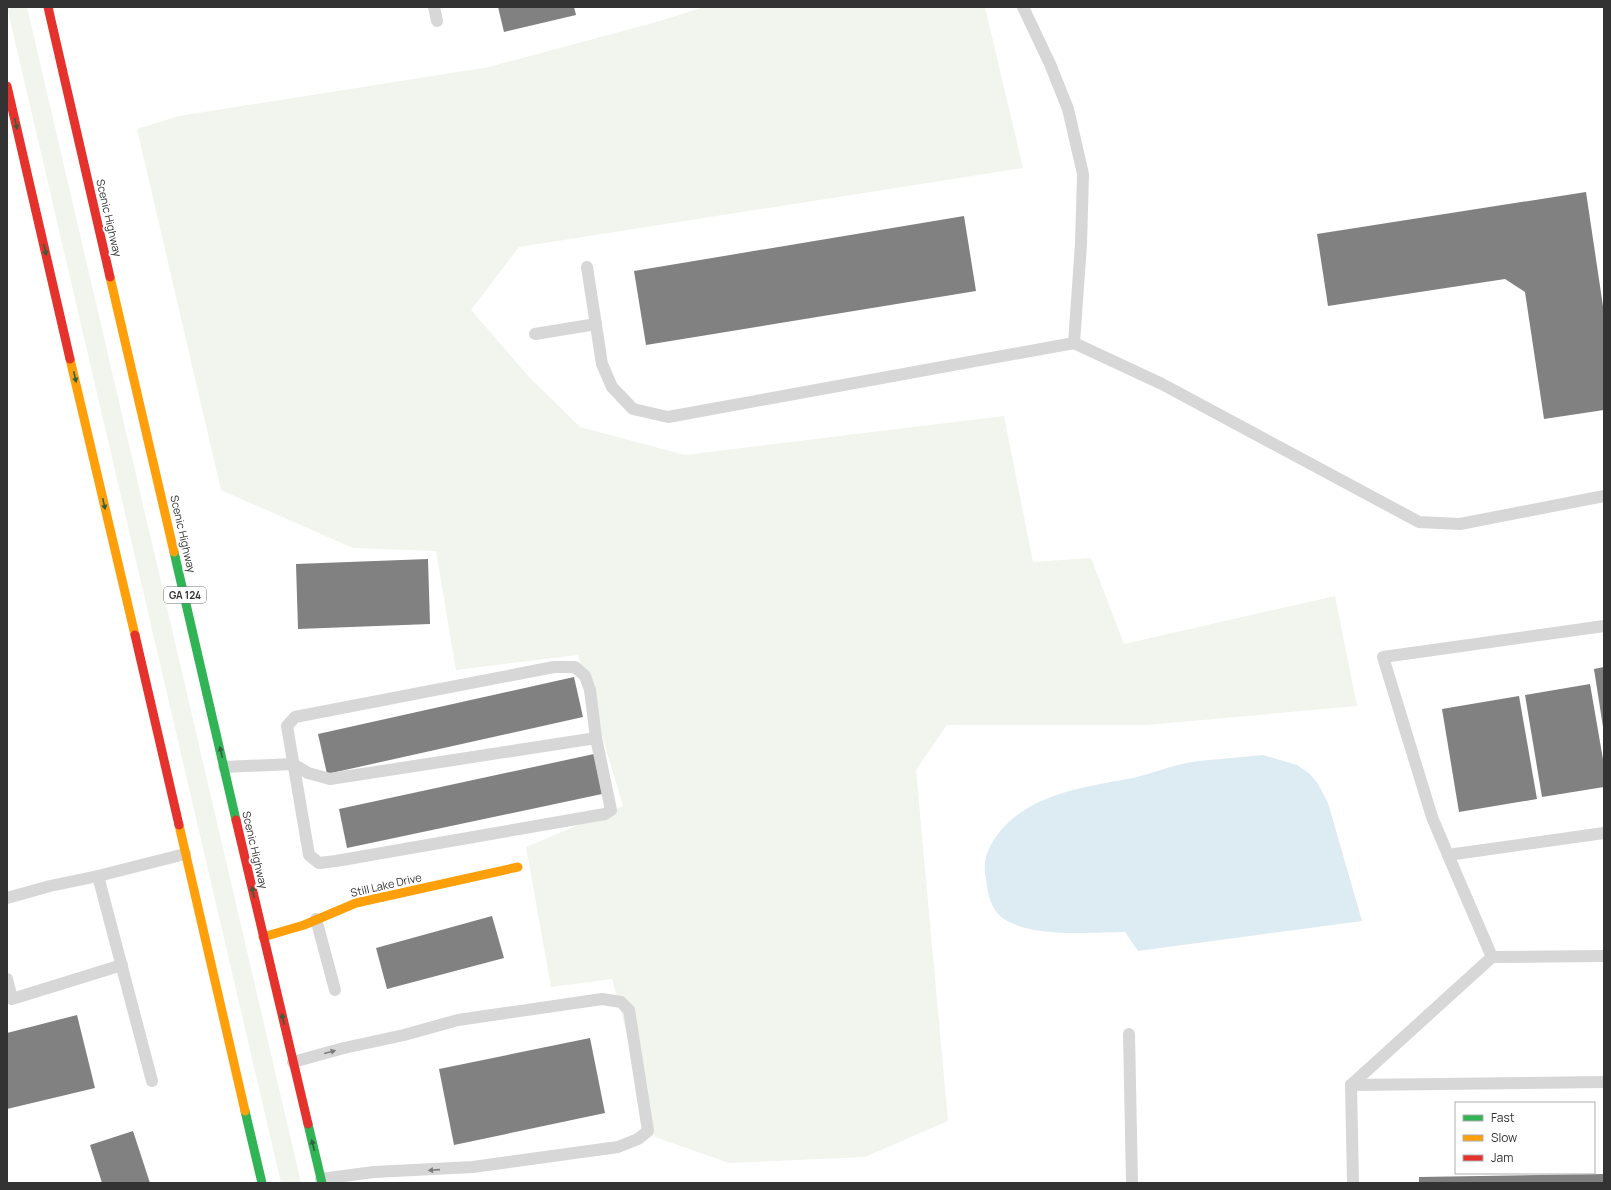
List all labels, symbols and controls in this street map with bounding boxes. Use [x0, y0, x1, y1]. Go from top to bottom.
one-way arrow [13, 117, 19, 130]
street label: Scenic Highway [93, 178, 126, 258]
one-way arrow [43, 244, 49, 256]
one-way arrow [72, 371, 78, 383]
street label: Scenic Highway [167, 494, 200, 574]
one-way arrow [101, 498, 107, 510]
road number: GA 124 [164, 587, 206, 603]
one-way arrow [217, 746, 223, 758]
street label: Scenic Highway [239, 810, 272, 890]
street label: Still Lake Drive [349, 869, 423, 900]
one-way arrow [249, 886, 255, 898]
one-way arrow [279, 1013, 285, 1025]
one-way arrow [324, 1048, 337, 1054]
legend [1455, 1102, 1595, 1174]
text: Fast [1491, 1109, 1515, 1126]
text: Slow [1491, 1129, 1517, 1146]
one-way arrow [310, 1139, 316, 1151]
text: Jam [1491, 1149, 1513, 1166]
one-way arrow [428, 1166, 440, 1173]

